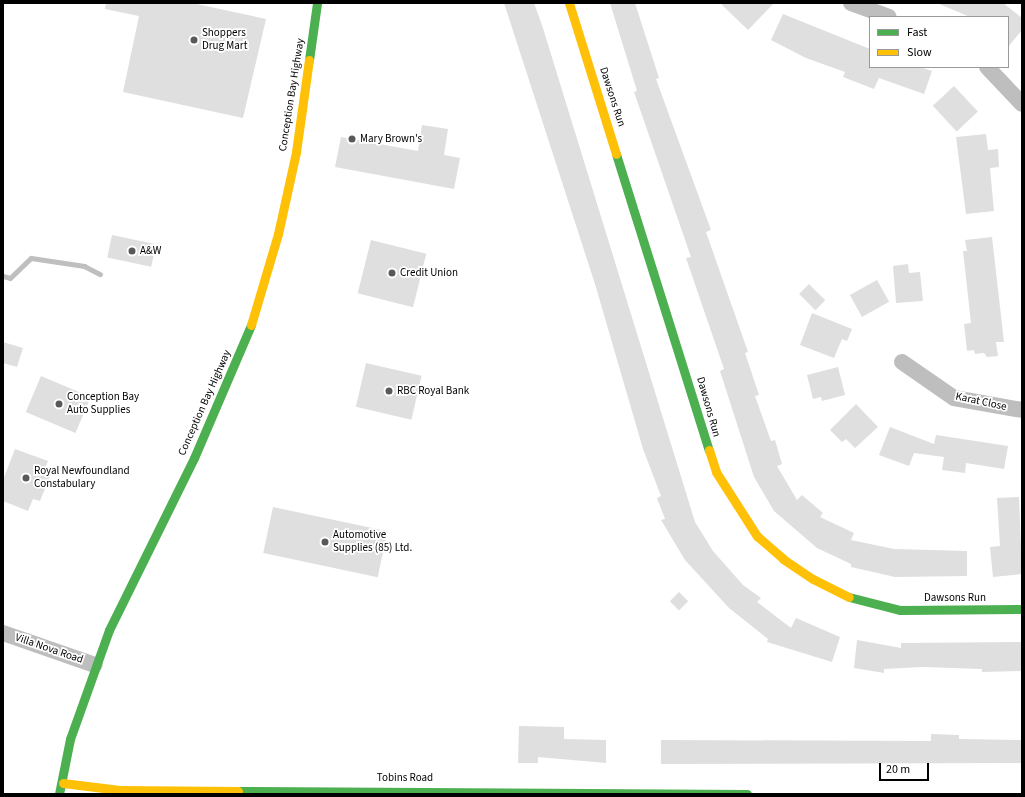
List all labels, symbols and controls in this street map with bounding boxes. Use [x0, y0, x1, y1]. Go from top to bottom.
legend [869, 16, 1009, 68]
text: Fast [907, 24, 927, 41]
place label: Shoppers Drug Mart [202, 27, 247, 53]
marker: Shoppers Drug Mart [189, 35, 199, 45]
street label: Conception Bay Highway [277, 38, 307, 152]
text: Slow [907, 44, 932, 61]
street label: Dawsons Run [596, 66, 628, 128]
place label: Mary Brown's [360, 132, 422, 146]
marker: Mary Brown's [347, 134, 357, 144]
place label: A&W [140, 244, 161, 258]
marker: A&W [127, 246, 137, 256]
place label: Credit Union [400, 266, 458, 280]
marker: Credit Union [387, 268, 397, 278]
street label: Conception Bay Highway [176, 348, 234, 458]
street label: Dawsons Run [693, 375, 723, 439]
place label: RBC Royal Bank [397, 384, 469, 398]
marker: RBC Royal Bank [384, 386, 394, 396]
street label: Karat Close [954, 390, 1008, 414]
place label: Conception Bay Auto Supplies [67, 391, 139, 417]
marker: Conception Bay Auto Supplies [54, 399, 64, 409]
place label: Royal Newfoundland Constabulary [34, 465, 130, 491]
marker: Royal Newfoundland Constabulary [21, 473, 31, 483]
place label: Automotive Supplies (85) Ltd. [333, 529, 412, 555]
marker: Automotive Supplies (85) Ltd. [320, 537, 330, 547]
street label: Dawsons Run [924, 591, 986, 605]
street label: Villa Nova Road [13, 631, 85, 667]
scale bar [881, 755, 931, 781]
text: 20 m [886, 761, 910, 778]
street label: Tobins Road [377, 771, 433, 785]

